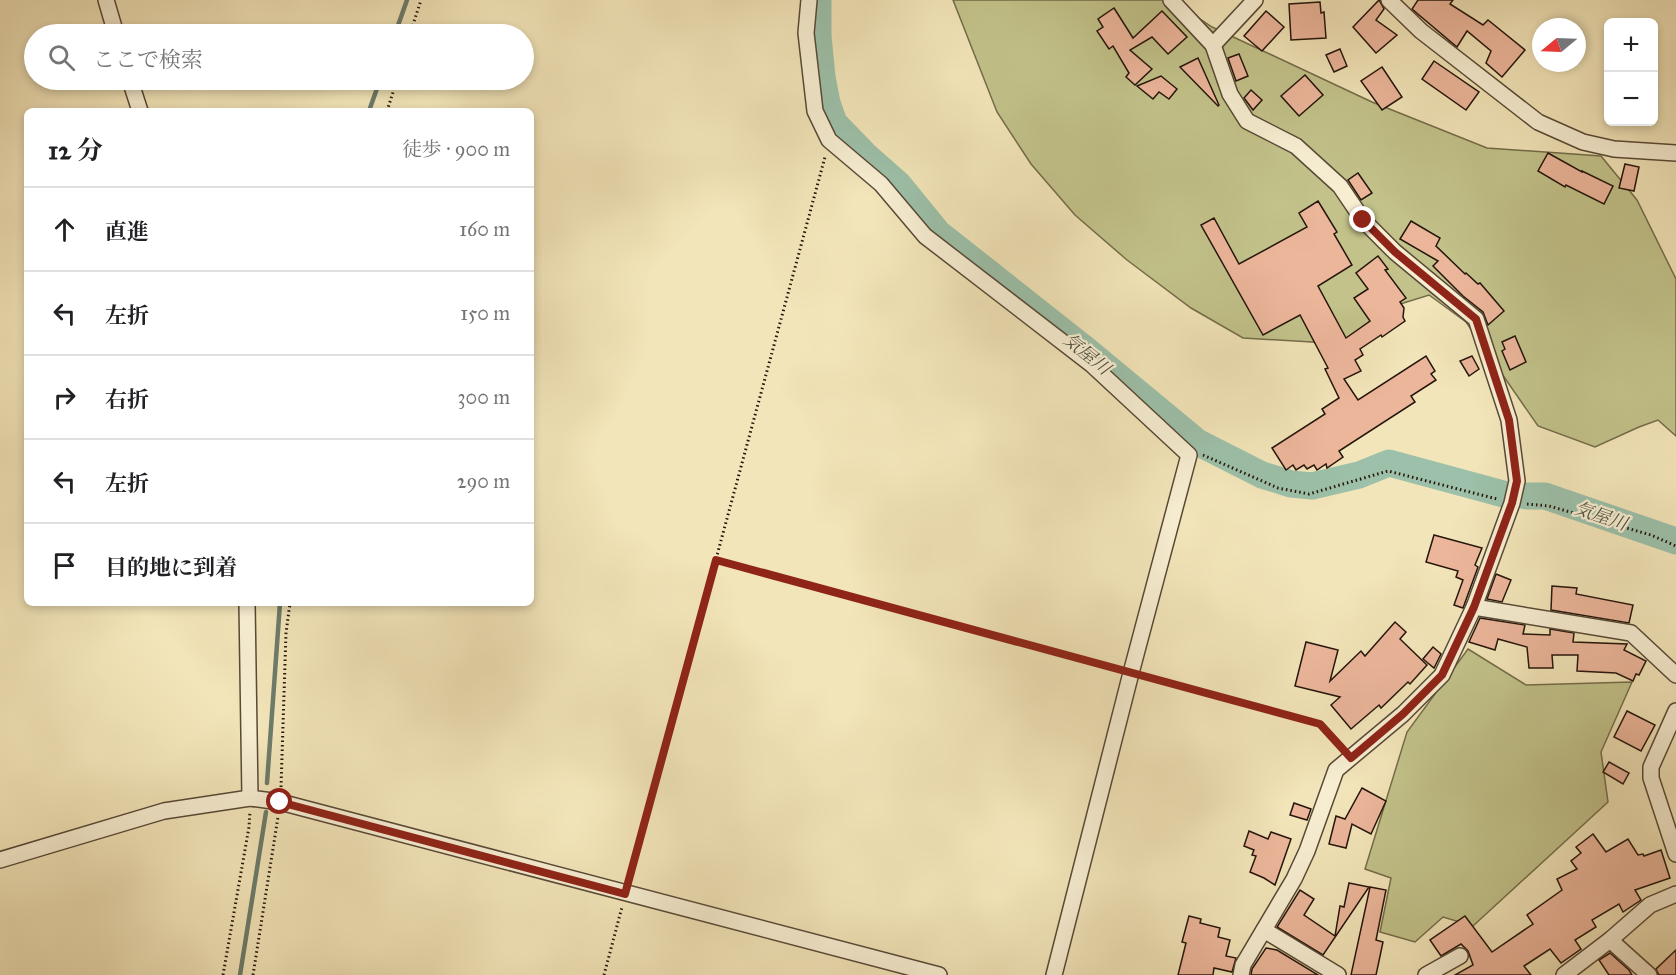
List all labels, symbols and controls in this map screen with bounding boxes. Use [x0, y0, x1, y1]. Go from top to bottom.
north arrow [1532, 18, 1586, 72]
map controls [1604, 18, 1658, 126]
button: + [1604, 18, 1658, 72]
search box [24, 24, 534, 90]
icon: search [45, 41, 78, 74]
text: ここで検索 [93, 46, 203, 73]
button: − [1604, 72, 1658, 126]
text: 12 分 [48, 134, 103, 166]
text: 徒歩 · 900 m [402, 137, 510, 161]
route end [1349, 206, 1375, 232]
icon: ahead [48, 213, 81, 246]
text: 160 m [459, 217, 510, 241]
text: 直進 [105, 218, 149, 245]
icon: left [48, 297, 81, 330]
text: 150 m [460, 301, 510, 325]
text: 左折 [105, 302, 149, 329]
water label: 気屋川 [1059, 328, 1116, 381]
icon: right [48, 381, 81, 414]
text: 300 m [458, 385, 510, 409]
text: 右折 [105, 386, 149, 413]
icon: left [48, 465, 81, 498]
text: 290 m [457, 469, 510, 493]
text: 左折 [105, 470, 149, 497]
water label: 気屋川 [1572, 497, 1632, 536]
icon: arrive [48, 549, 81, 582]
text: 目的地に到着 [105, 554, 237, 581]
route start [266, 788, 292, 814]

